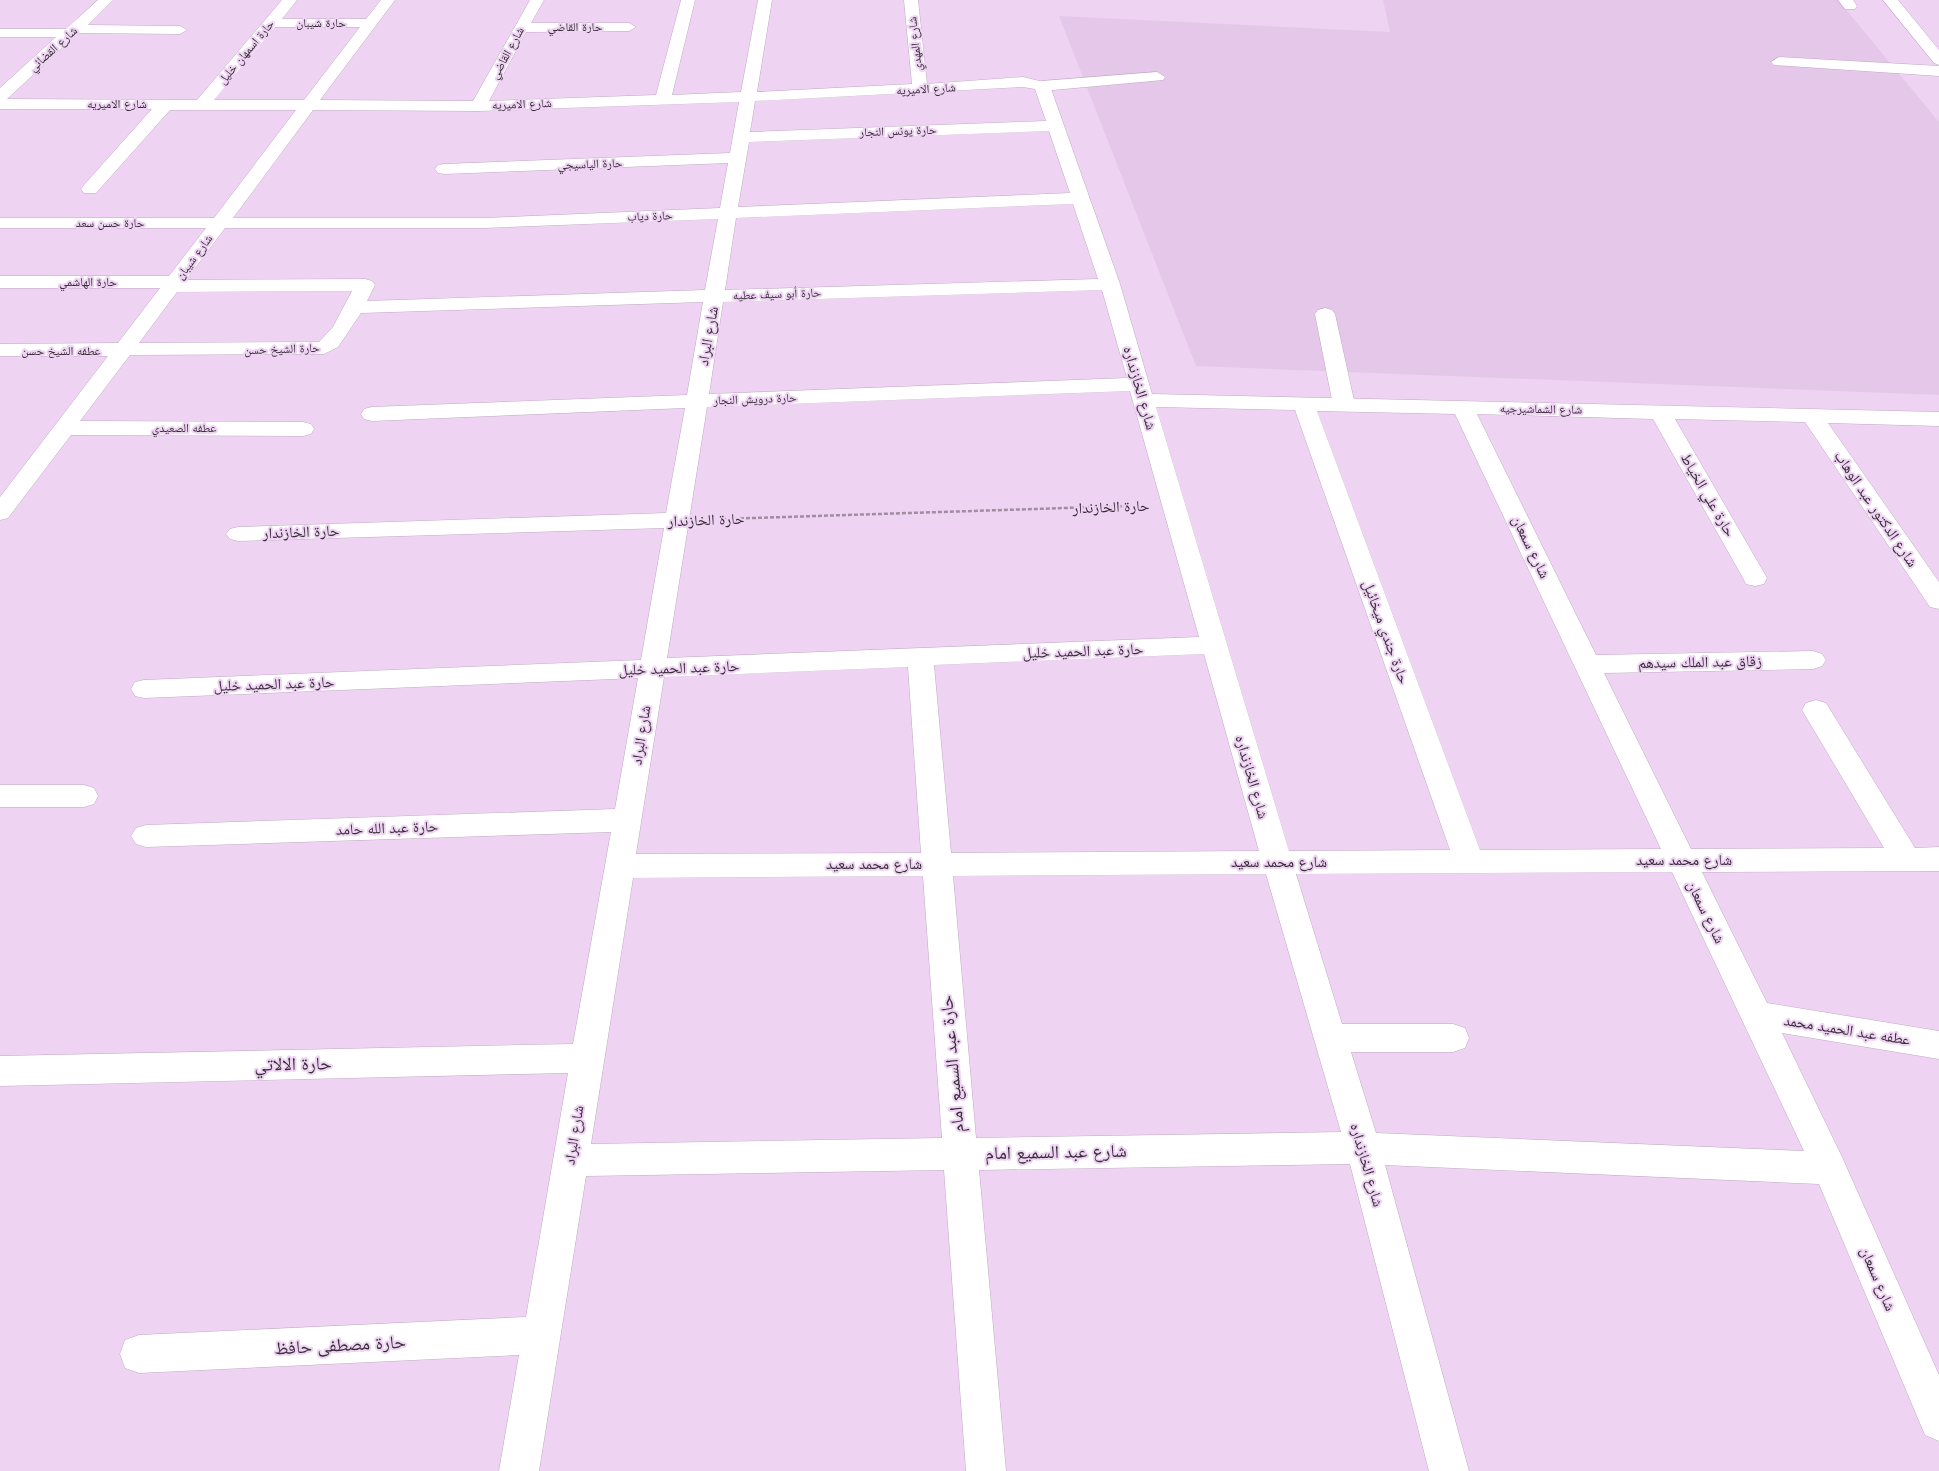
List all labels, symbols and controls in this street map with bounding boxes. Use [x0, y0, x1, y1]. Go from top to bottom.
street label: حارة شيبان [296, 14, 346, 32]
street label: حارة اسمهان خليل [213, 15, 279, 88]
street label: شارع المهدي [903, 16, 928, 72]
street label: حارة القاضي [548, 18, 603, 37]
street label: شارع القضائي [25, 22, 82, 77]
street label: شارع القاضي [485, 24, 530, 83]
street label: شارع الاميريه [896, 78, 956, 100]
street label: شارع الاميريه [492, 94, 552, 114]
street label: شارع الاميريه [87, 95, 147, 113]
street label: حارة يونس النجار [858, 121, 937, 141]
street label: حارة الياسيجي [557, 154, 623, 175]
street label: حارة دياب [627, 206, 673, 226]
street label: حارة حسن سعد [76, 214, 145, 232]
street label: شارع شيبان [171, 231, 217, 283]
street label: حارة الهاشمي [59, 273, 117, 292]
street label: حارة أبو سيف عطيه [733, 283, 822, 305]
street label: شارع البراد [692, 304, 724, 367]
street label: حارة الشيخ حسن [244, 339, 320, 359]
street label: عطفه الشيخ حسن [21, 342, 101, 360]
street label: شارع الخازنداره [1118, 344, 1162, 433]
street label: حارة درويش النجار [712, 389, 797, 409]
street label: شارع الشماشيرجيه [1500, 399, 1582, 419]
street label: عطفه الصعيدي [152, 419, 216, 438]
street label: شارع الدكتور عبد الوهاب [1829, 446, 1923, 572]
street label: حارة علي الخياط [1674, 449, 1741, 542]
street label: حارة الخازندار [1071, 495, 1150, 519]
street label: حارة الخازندار [666, 508, 745, 532]
street label: شارع سمعان [1506, 512, 1556, 582]
street label: حارة الخازندار [261, 520, 340, 544]
street label: حارة جندي ميخائيل [1356, 577, 1415, 688]
street label: حارة عبد الحميد خليل [1022, 638, 1144, 664]
street label: زقاق عبد الملك سيدهم [1638, 650, 1762, 674]
street label: حارة عبد الحميد خليل [618, 655, 740, 681]
street label: حارة عبد الحميد خليل [213, 671, 335, 697]
street label: شارع البراد [625, 704, 657, 766]
street label: شارع الخازنداره [1230, 733, 1274, 822]
street label: حارة عبد الله حامد [335, 815, 439, 841]
street label: شارع محمد سعيد [1636, 849, 1732, 871]
street label: شارع محمد سعيد [1231, 851, 1327, 873]
street label: شارع محمد سعيد [826, 853, 922, 875]
street label: شارع سمعان [1681, 877, 1731, 947]
street label: حارة عبد السميع امام [933, 994, 971, 1134]
street label: عطفه عبد الحميد محمد [1782, 1009, 1912, 1051]
street label: حارة الالاتي [254, 1050, 332, 1079]
street label: شارع البراد [558, 1104, 590, 1166]
street label: شارع الخازنداره [1345, 1121, 1389, 1210]
street label: شارع عبد السميع امام [985, 1138, 1127, 1166]
street label: شارع سمعان [1855, 1243, 1901, 1315]
street label: حارة مصطفى حافظ [274, 1329, 406, 1361]

